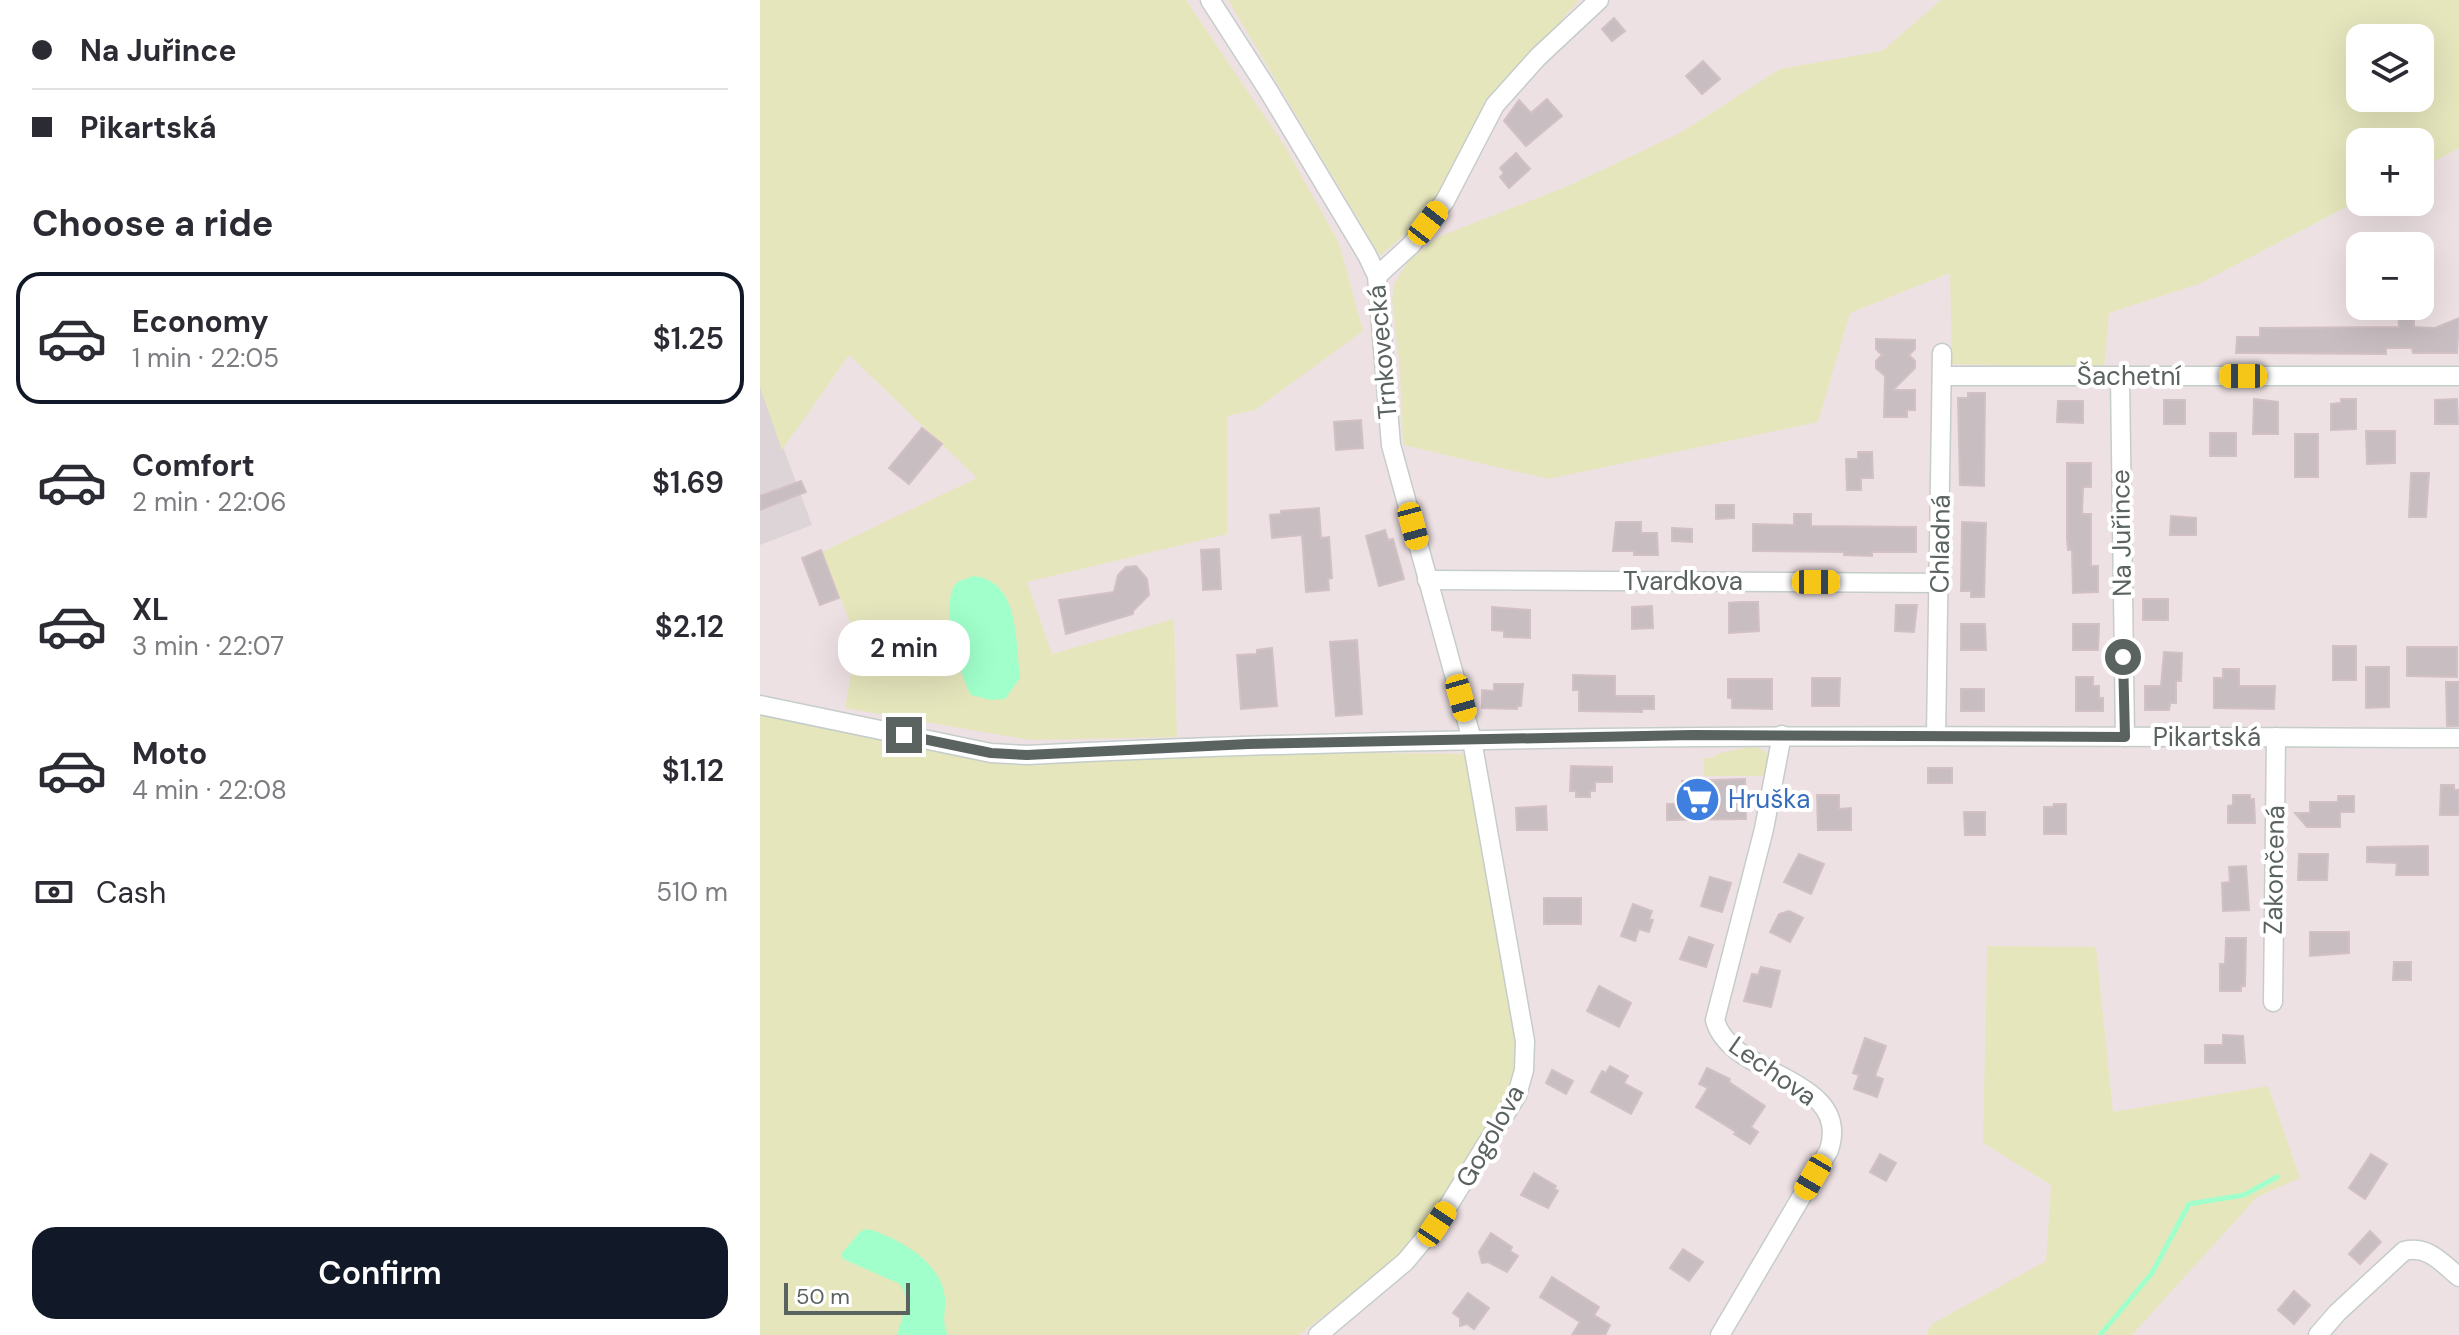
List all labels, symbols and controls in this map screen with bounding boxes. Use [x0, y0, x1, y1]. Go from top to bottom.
map controls [2346, 24, 2434, 320]
button: layers [2346, 24, 2434, 112]
text: Na Juřince [80, 31, 236, 70]
text: Pikartská [80, 108, 217, 147]
button: + [2346, 128, 2434, 216]
car [1404, 197, 1452, 249]
text: Choose a ride [32, 200, 273, 247]
button: − [2346, 232, 2434, 320]
street label: Trnkovecká [1359, 284, 1405, 420]
icon: car [36, 302, 108, 374]
text: Economy [132, 302, 269, 341]
text: $1.25 [653, 319, 724, 358]
text: 1 min · 22:05 [132, 341, 279, 375]
street label: Šachetní [2077, 359, 2181, 393]
car [2219, 364, 2267, 388]
icon: car [36, 446, 108, 518]
text: Comfort [132, 446, 255, 485]
text: $1.69 [652, 463, 724, 502]
street label: Na Juřince [2103, 469, 2139, 597]
text: 2 min · 22:06 [132, 485, 287, 519]
street label: Chladná [1922, 494, 1958, 594]
car [1395, 500, 1431, 552]
street label: Tvardkova [1623, 564, 1743, 598]
car [1792, 570, 1840, 594]
icon: car [36, 590, 108, 662]
text: XL [132, 590, 169, 629]
text: $2.12 [655, 607, 724, 646]
callout: 2 min [838, 619, 970, 675]
text: 3 min · 22:07 [132, 629, 284, 663]
text: 2 min [870, 631, 938, 665]
route start [2105, 639, 2141, 675]
car [1443, 672, 1479, 724]
route end [886, 717, 922, 753]
street label: Pikartská [2153, 720, 2261, 754]
icon: car [36, 734, 108, 806]
text: Moto [132, 734, 207, 773]
text: $1.12 [662, 751, 724, 790]
text: 4 min · 22:08 [132, 773, 287, 807]
supermarket icon: Hruška [1673, 775, 1721, 823]
place label: Hruška [1728, 782, 1810, 816]
street label: Zakončená [2256, 805, 2292, 935]
icon: cash [32, 870, 76, 914]
text: Cash [96, 873, 166, 912]
text: 510 m [656, 875, 728, 909]
street label: Lechova [1722, 1028, 1824, 1114]
street label: Gogolova [1448, 1079, 1532, 1193]
car [1791, 1150, 1835, 1204]
car [1414, 1197, 1460, 1251]
button: Confirm [32, 1227, 728, 1319]
scale bar [784, 1279, 910, 1315]
text: 50 m [796, 1282, 850, 1311]

